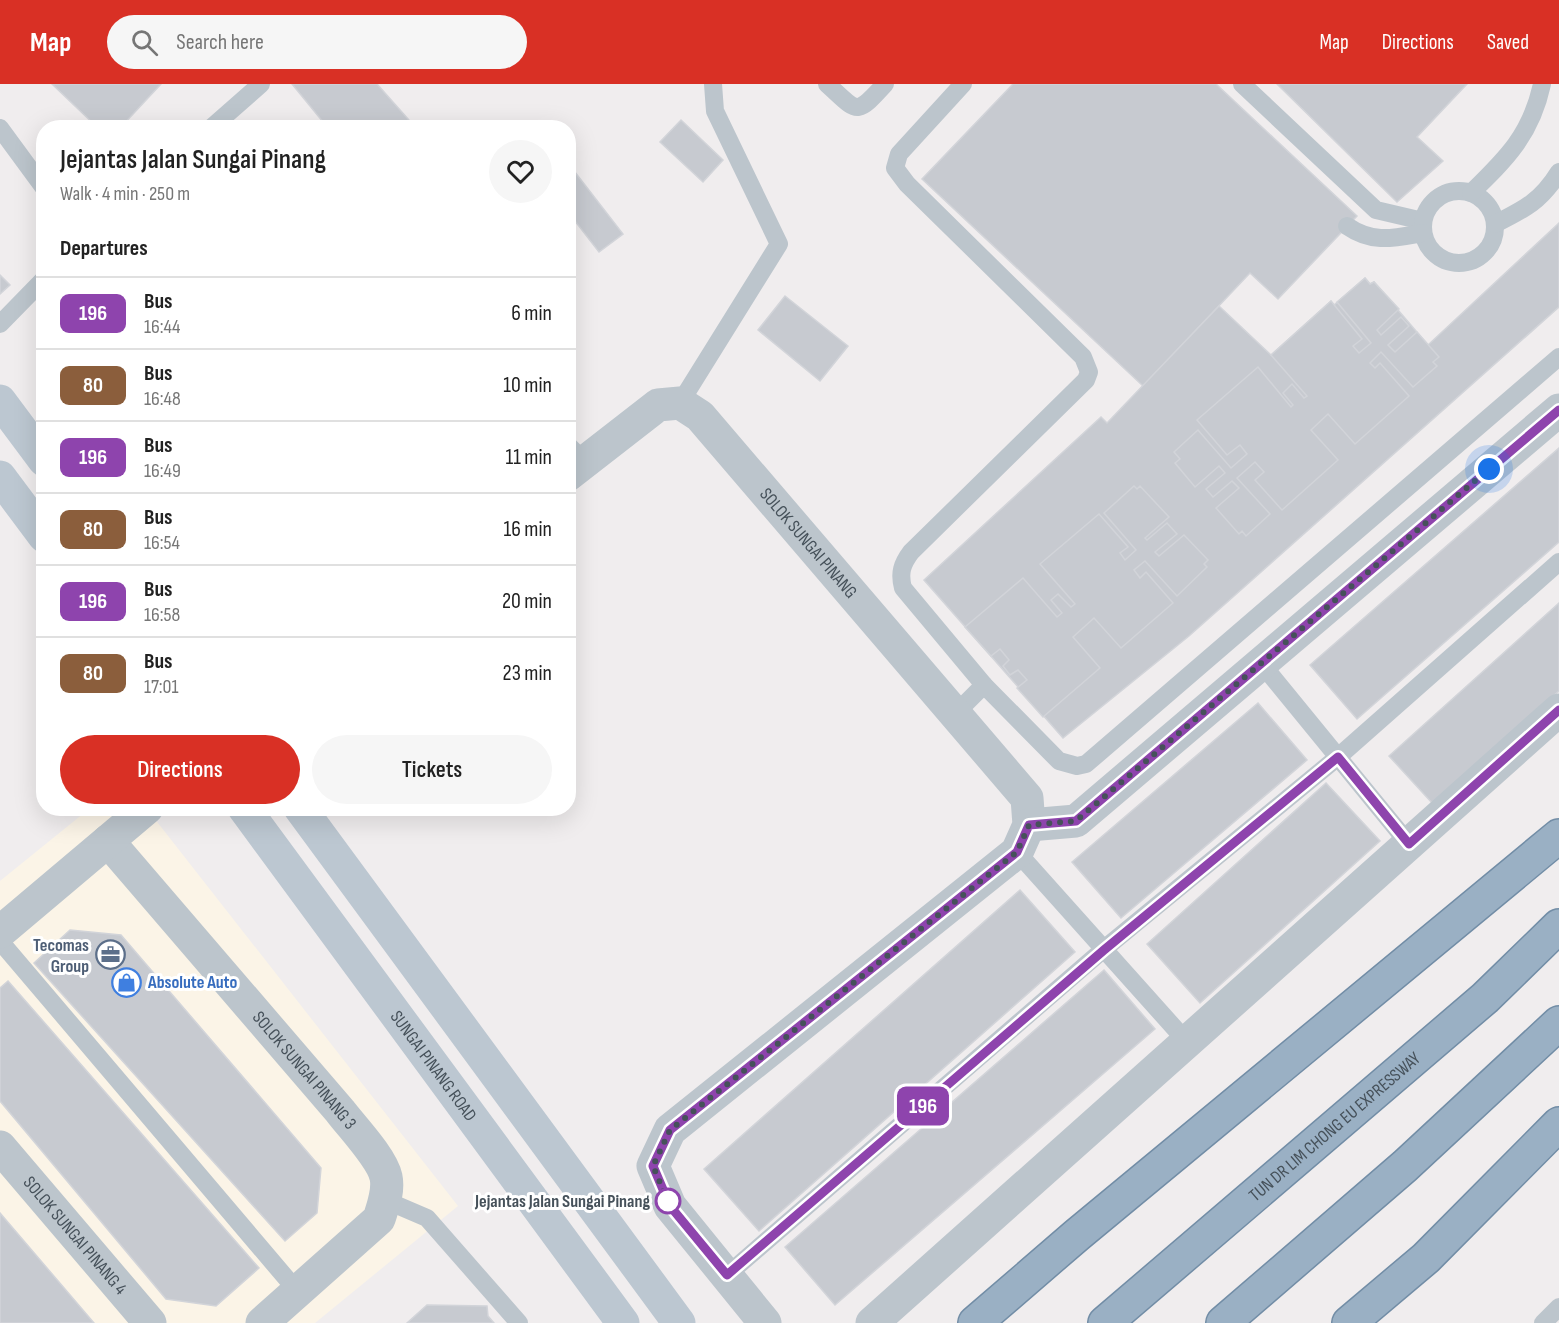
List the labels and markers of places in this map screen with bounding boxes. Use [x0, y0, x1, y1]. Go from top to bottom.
place label: Tecomas Group [33, 935, 89, 977]
office icon: Tecomas Group [94, 939, 126, 971]
shop icon: Absolute Auto [111, 966, 143, 998]
place label: Absolute Auto [147, 972, 237, 993]
marker: Jejantas Jalan Sungai Pinang [655, 1188, 681, 1214]
place label: Jejantas Jalan Sungai Pinang [474, 1191, 650, 1212]

